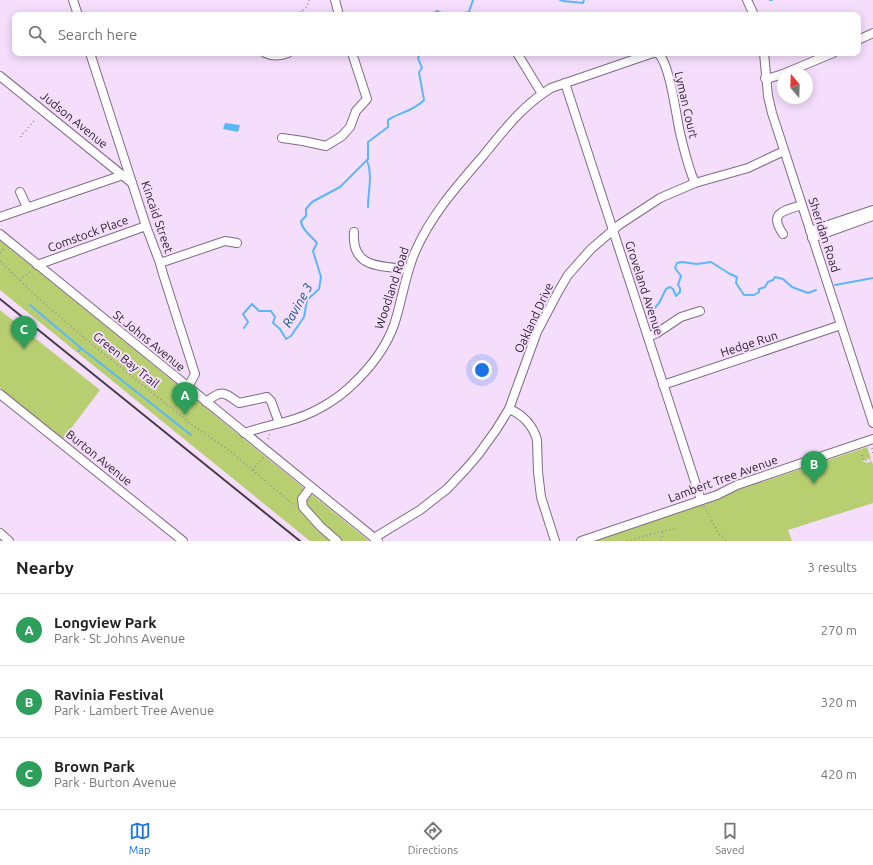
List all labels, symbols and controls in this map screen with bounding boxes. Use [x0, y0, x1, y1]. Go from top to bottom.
search box [12, 12, 861, 56]
icon: search [26, 23, 48, 45]
text: Search here [58, 26, 137, 43]
north arrow [777, 68, 813, 104]
street label: Lyman Court [672, 70, 701, 140]
street label: Judson Avenue [38, 89, 110, 150]
street label: Kincaid Street [139, 179, 176, 255]
street label: Sheridan Road [806, 196, 843, 274]
street label: Comstock Place [46, 213, 130, 254]
street label: Groveland Avenue [623, 239, 666, 337]
street label: Woodland Road [372, 245, 411, 331]
water label: Ravine 3 [279, 280, 315, 330]
street label: Oakland Drive [512, 281, 555, 355]
street label: St Johns Avenue [111, 308, 188, 374]
pin: C [11, 316, 37, 349]
street label: Hedge Run [719, 328, 779, 359]
street label: Green Bay Trail [91, 329, 162, 390]
your location [472, 360, 492, 380]
pin: A [172, 382, 198, 415]
street label: Burton Avenue [64, 427, 135, 488]
pin: B [801, 451, 827, 484]
street label: Lambert Tree Avenue [666, 453, 779, 504]
text: Nearby [16, 558, 74, 577]
text: 3 results [807, 560, 857, 574]
text: Longview Park [54, 614, 157, 631]
text: A [24, 623, 34, 637]
text: 270 m [821, 623, 857, 637]
text: Park · St Johns Avenue [54, 631, 185, 645]
text: Ravinia Festival [54, 686, 163, 703]
text: B [25, 695, 33, 709]
text: 320 m [821, 695, 857, 709]
text: Park · Lambert Tree Avenue [54, 703, 214, 717]
text: Brown Park [54, 758, 135, 775]
text: C [25, 767, 33, 781]
text: 420 m [821, 767, 857, 781]
text: Park · Burton Avenue [54, 775, 176, 789]
tab: Map [129, 820, 151, 856]
tab: Directions [408, 820, 458, 856]
tab: Saved [715, 820, 744, 856]

